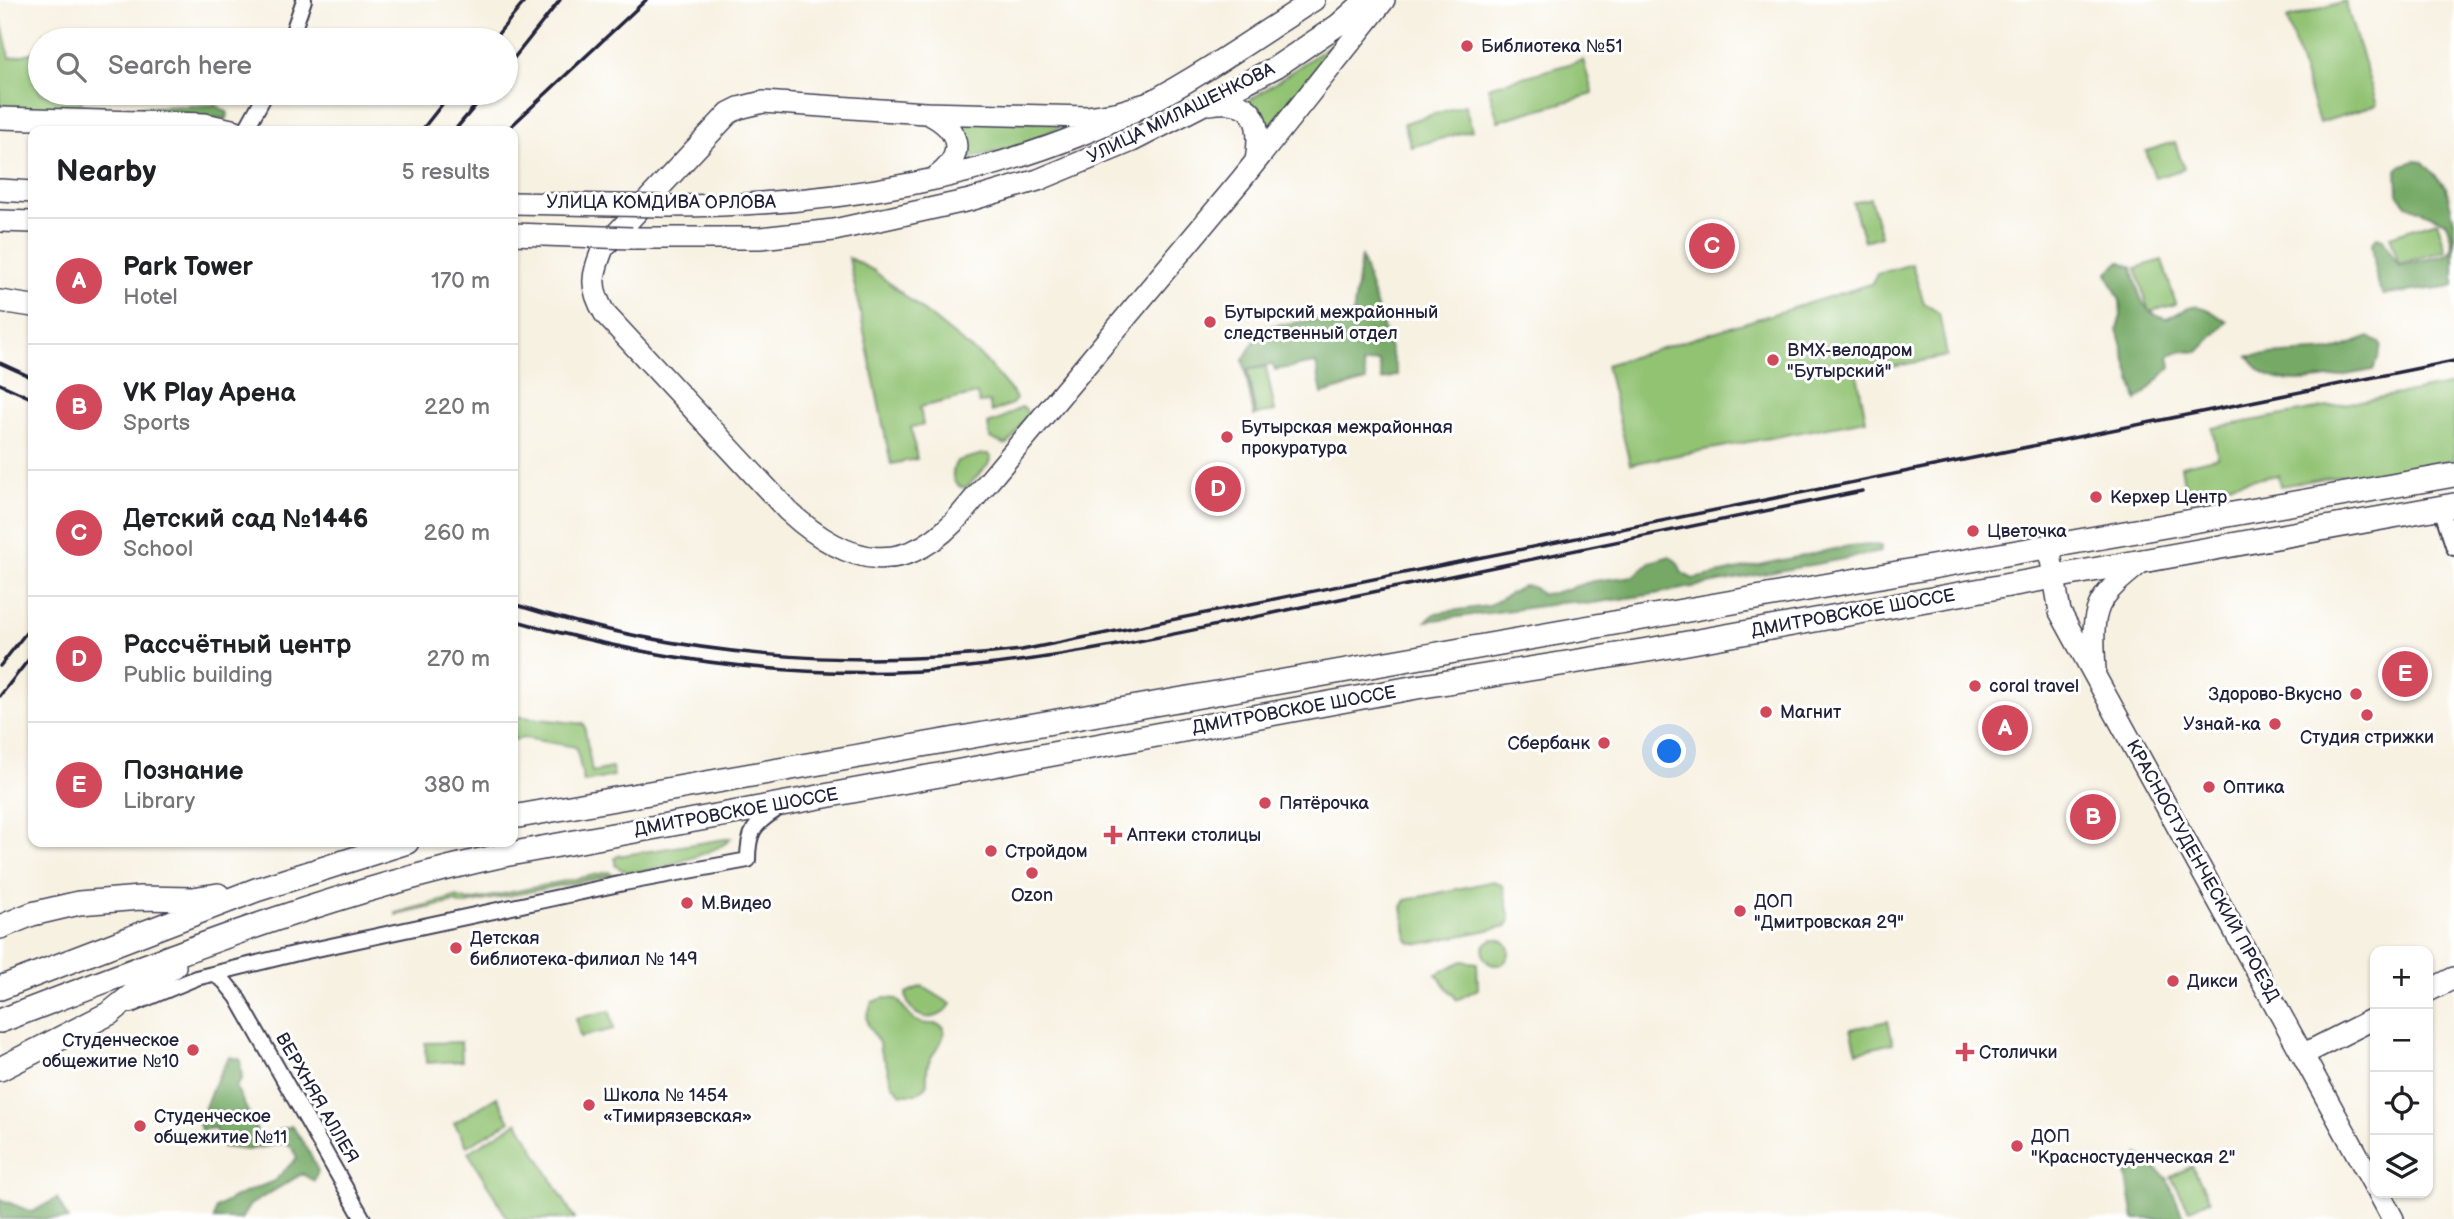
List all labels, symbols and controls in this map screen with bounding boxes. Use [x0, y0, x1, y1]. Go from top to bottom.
search box [28, 28, 518, 105]
place label: Библиотека №51 [1481, 36, 1622, 57]
marker: Библиотека №51 [1459, 38, 1475, 54]
icon: search [52, 48, 90, 86]
text: Search here [108, 51, 252, 82]
street label: УЛИЦА МИЛАШЕНКОВА [1084, 58, 1278, 168]
text: Nearby [56, 154, 156, 190]
text: 5 results [402, 158, 490, 186]
street label: УЛИЦА КОМДИВА ОРЛОВА [546, 192, 776, 213]
pin: C [1689, 220, 1735, 272]
text: Park Tower [123, 252, 253, 283]
text: A [72, 267, 86, 295]
text: 170 m [431, 267, 490, 295]
text: Hotel [123, 283, 178, 311]
place label: Бутырский межрайонный следственный отдел [1224, 302, 1438, 344]
marker: Бутырский межрайонный следственный отдел [1202, 314, 1218, 330]
place label: BMX-велодром "Бутырский" [1787, 340, 1913, 382]
marker: BMX-велодром "Бутырский" [1765, 352, 1781, 368]
text: VK Play Арена [123, 378, 295, 409]
text: B [71, 393, 87, 421]
text: 220 m [424, 393, 490, 421]
text: Sports [123, 409, 190, 437]
place label: Бутырская межрайонная прокуратура [1241, 417, 1453, 459]
marker: Бутырская межрайонная прокуратура [1219, 429, 1235, 445]
pin: D [1195, 463, 1241, 515]
place label: Керхер Центр [2110, 487, 2227, 508]
marker: Керхер Центр [2088, 489, 2104, 505]
text: Детский сад №1446 [123, 504, 369, 535]
text: C [71, 519, 87, 547]
text: 260 m [424, 519, 490, 547]
place label: Цветочка [1987, 521, 2067, 542]
marker: Цветочка [1965, 523, 1981, 539]
text: School [123, 535, 193, 563]
street label: ДМИТРОВСКОЕ ШОССЕ [1749, 585, 1957, 641]
text: Рассчётный центр [123, 630, 351, 661]
text: D [71, 645, 87, 673]
text: 270 m [426, 645, 490, 673]
pin: E [2382, 648, 2428, 700]
text: Public building [123, 661, 273, 689]
place label: coral travel [1989, 676, 2079, 697]
marker: coral travel [1967, 678, 1983, 694]
street label: ДМИТРОВСКОЕ ШОССЕ [1190, 682, 1398, 738]
place label: Здорово-Вкусно [2208, 684, 2342, 705]
marker: Здорово-Вкусно [2348, 686, 2364, 702]
place label: Магнит [1780, 702, 1842, 723]
pin: A [1982, 702, 2028, 754]
marker: Магнит [1758, 704, 1774, 720]
marker: Студия стрижки [2359, 707, 2375, 723]
place label: Узнай-ка [2183, 714, 2261, 735]
marker: Узнай-ка [2267, 716, 2283, 732]
place label: Студия стрижки [2300, 727, 2434, 748]
place label: Сбербанк [1508, 733, 1590, 754]
your location [1652, 734, 1686, 768]
marker: Сбербанк [1596, 735, 1612, 751]
street label: КРАСНОСТУДЕНЧЕСКИЙ ПРОЕЗД [2122, 736, 2284, 1006]
text: Познание [123, 756, 243, 787]
text: E [72, 771, 86, 799]
text: 380 m [424, 771, 490, 799]
place label: Оптика [2223, 777, 2285, 798]
marker: Оптика [2201, 779, 2217, 795]
street label: ДМИТРОВСКОЕ ШОССЕ [632, 784, 840, 840]
text: Library [123, 787, 195, 815]
pin: B [2070, 791, 2116, 843]
place label: Пятёрочка [1279, 793, 1370, 814]
marker: Пятёрочка [1257, 795, 1273, 811]
place label: Аптеки столицы [1126, 825, 1261, 846]
marker: Аптеки столицы [1105, 827, 1121, 843]
place label: Стройдом [1005, 841, 1088, 862]
marker: Стройдом [983, 843, 999, 859]
marker: Ozon [1024, 865, 1040, 881]
place label: Ozon [1011, 885, 1053, 906]
place label: ДОП "Дмитровская 29" [1754, 891, 1904, 933]
place label: М.Видео [701, 893, 771, 914]
marker: М.Видео [679, 895, 695, 911]
marker: ДОП "Дмитровская 29" [1732, 903, 1748, 919]
place label: Детская библиотека-филиал № 149 [470, 928, 698, 970]
marker: Детская библиотека-филиал № 149 [448, 940, 464, 956]
map controls [2370, 946, 2433, 1198]
button: + [2370, 946, 2433, 1009]
place label: Дикси [2187, 971, 2238, 992]
marker: Дикси [2165, 973, 2181, 989]
button: − [2370, 1009, 2433, 1072]
street label: ВЕРХНЯЯ АЛЛЕЯ [271, 1029, 363, 1167]
place label: Студенческое общежитие №10 [42, 1030, 179, 1072]
marker: Студенческое общежитие №10 [185, 1042, 201, 1058]
place label: Столички [1979, 1042, 2058, 1063]
marker: Столички [1957, 1044, 1973, 1060]
button: locate [2370, 1072, 2433, 1135]
place label: Школа № 1454 «Тимирязевская» [603, 1085, 752, 1127]
marker: Школа № 1454 «Тимирязевская» [581, 1097, 597, 1113]
place label: Студенческое общежитие №11 [154, 1106, 287, 1148]
marker: Студенческое общежитие №11 [132, 1118, 148, 1134]
place label: ДОП "Красностуденческая 2" [2031, 1126, 2235, 1168]
button: layers [2370, 1135, 2433, 1198]
marker: ДОП "Красностуденческая 2" [2009, 1138, 2025, 1154]

